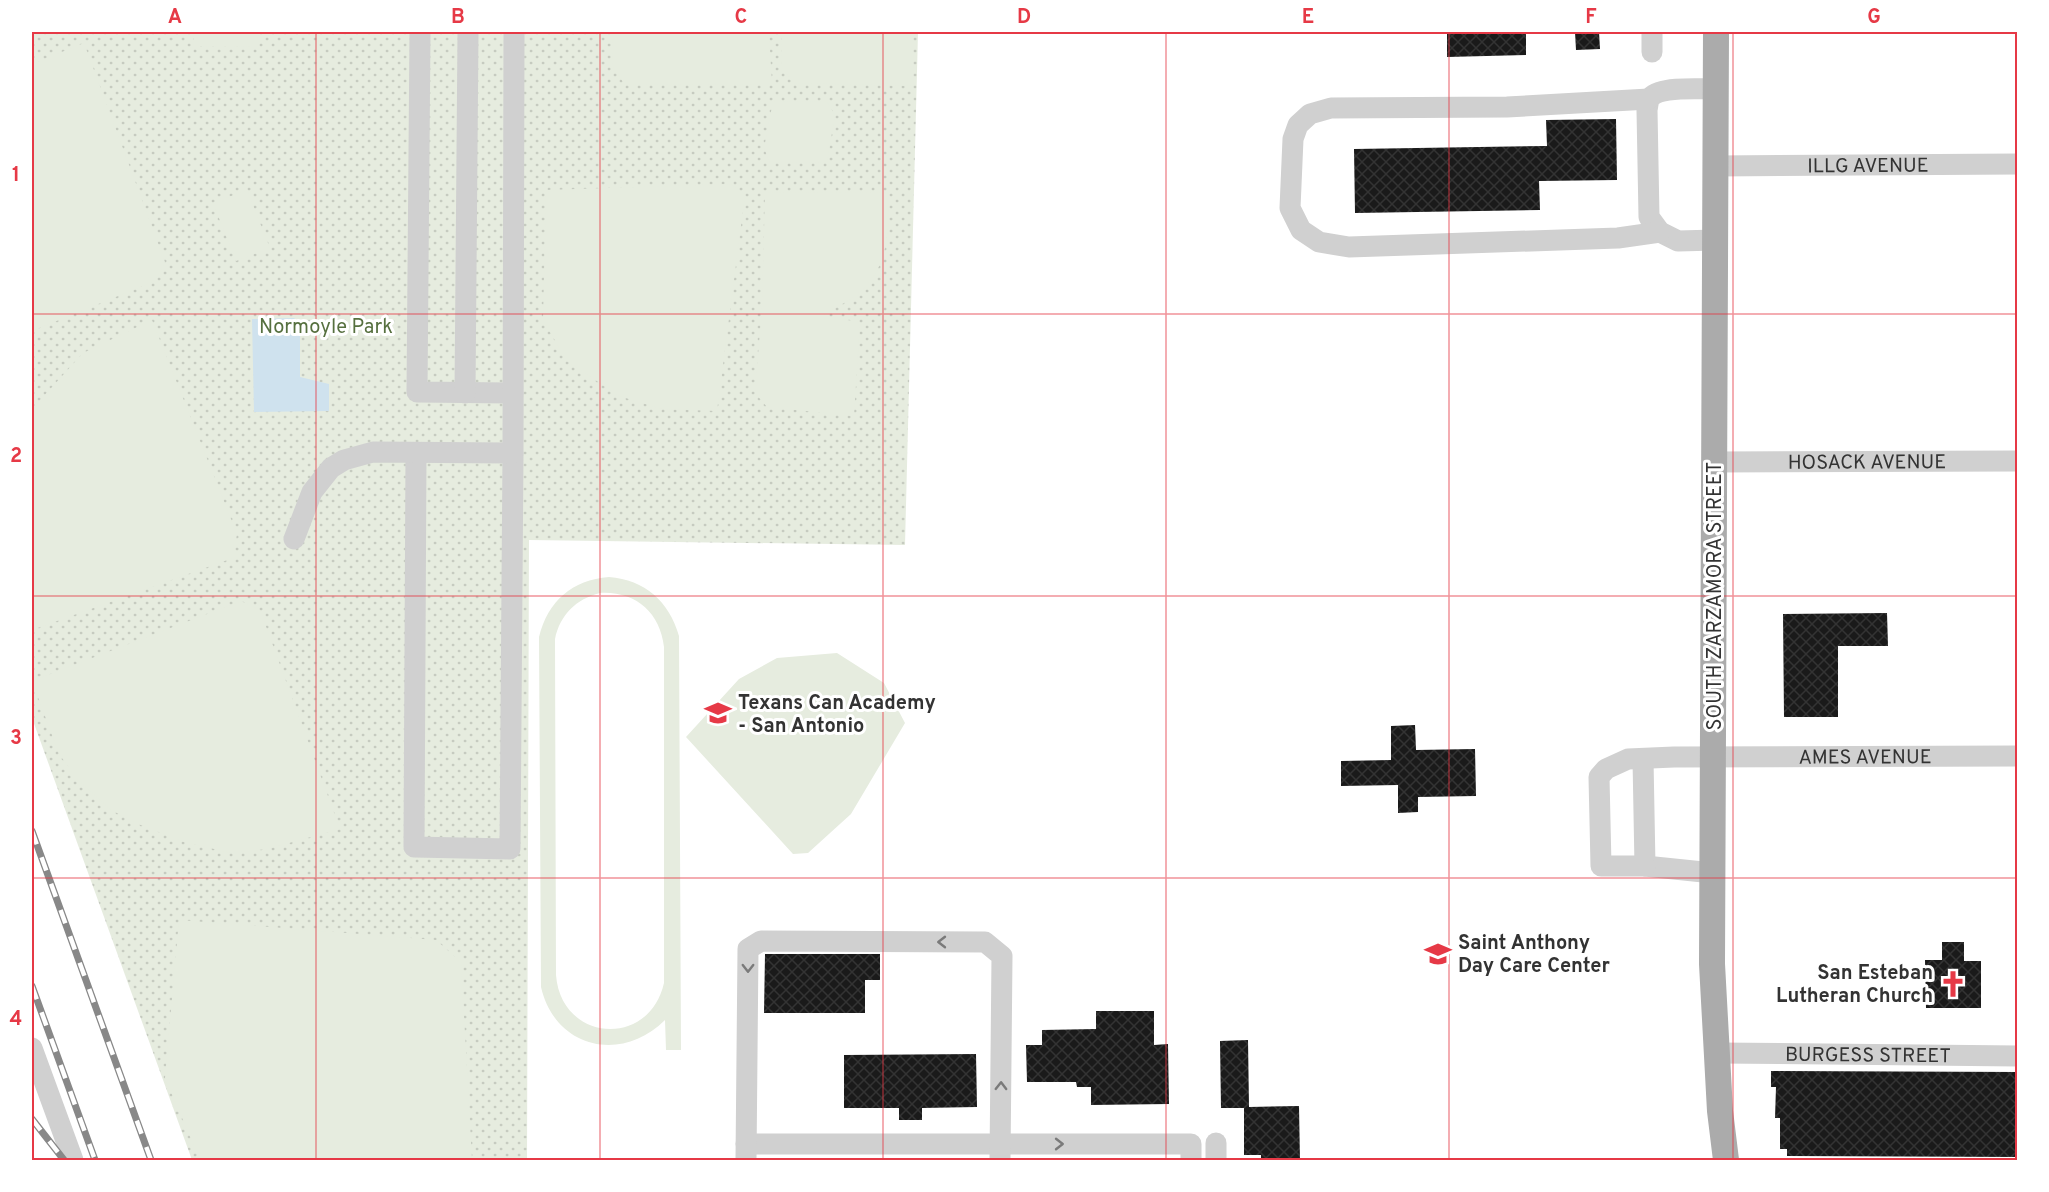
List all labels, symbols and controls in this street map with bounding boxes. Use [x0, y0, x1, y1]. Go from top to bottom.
text: A [168, 5, 182, 31]
text: B [451, 5, 465, 31]
text: C [735, 5, 747, 31]
text: D [1017, 5, 1031, 31]
text: E [1302, 5, 1314, 31]
text: F [1585, 5, 1597, 31]
text: G [1867, 5, 1881, 31]
street label: ILLG AVENUE [1807, 154, 1929, 180]
text: 1 [12, 163, 20, 189]
park label: Normoyle Park [259, 315, 393, 341]
text: 2 [10, 444, 22, 470]
street label: HOSACK AVENUE [1788, 450, 1946, 477]
street label: SOUTH ZARZAMORA STREET [1703, 462, 1729, 730]
place label: Texans Can Academy - San Antonio [738, 691, 936, 740]
school or university icon: Texans Can Academy - San Antonio [703, 698, 733, 728]
text: 3 [10, 726, 22, 752]
street label: AMES AVENUE [1799, 745, 1932, 772]
place label: Saint Anthony Day Care Center [1458, 931, 1611, 980]
one-way arrow [938, 936, 947, 948]
school or university icon: Saint Anthony Day Care Center [1423, 939, 1453, 969]
place label: San Esteban Lutheran Church [1776, 961, 1933, 1010]
one-way arrow [742, 964, 754, 973]
church icon: San Esteban Lutheran Church [1938, 969, 1968, 999]
text: 4 [10, 1007, 22, 1033]
street label: BURGESS STREET [1785, 1043, 1951, 1070]
one-way arrow [995, 1081, 1007, 1090]
one-way arrow [1054, 1138, 1063, 1150]

